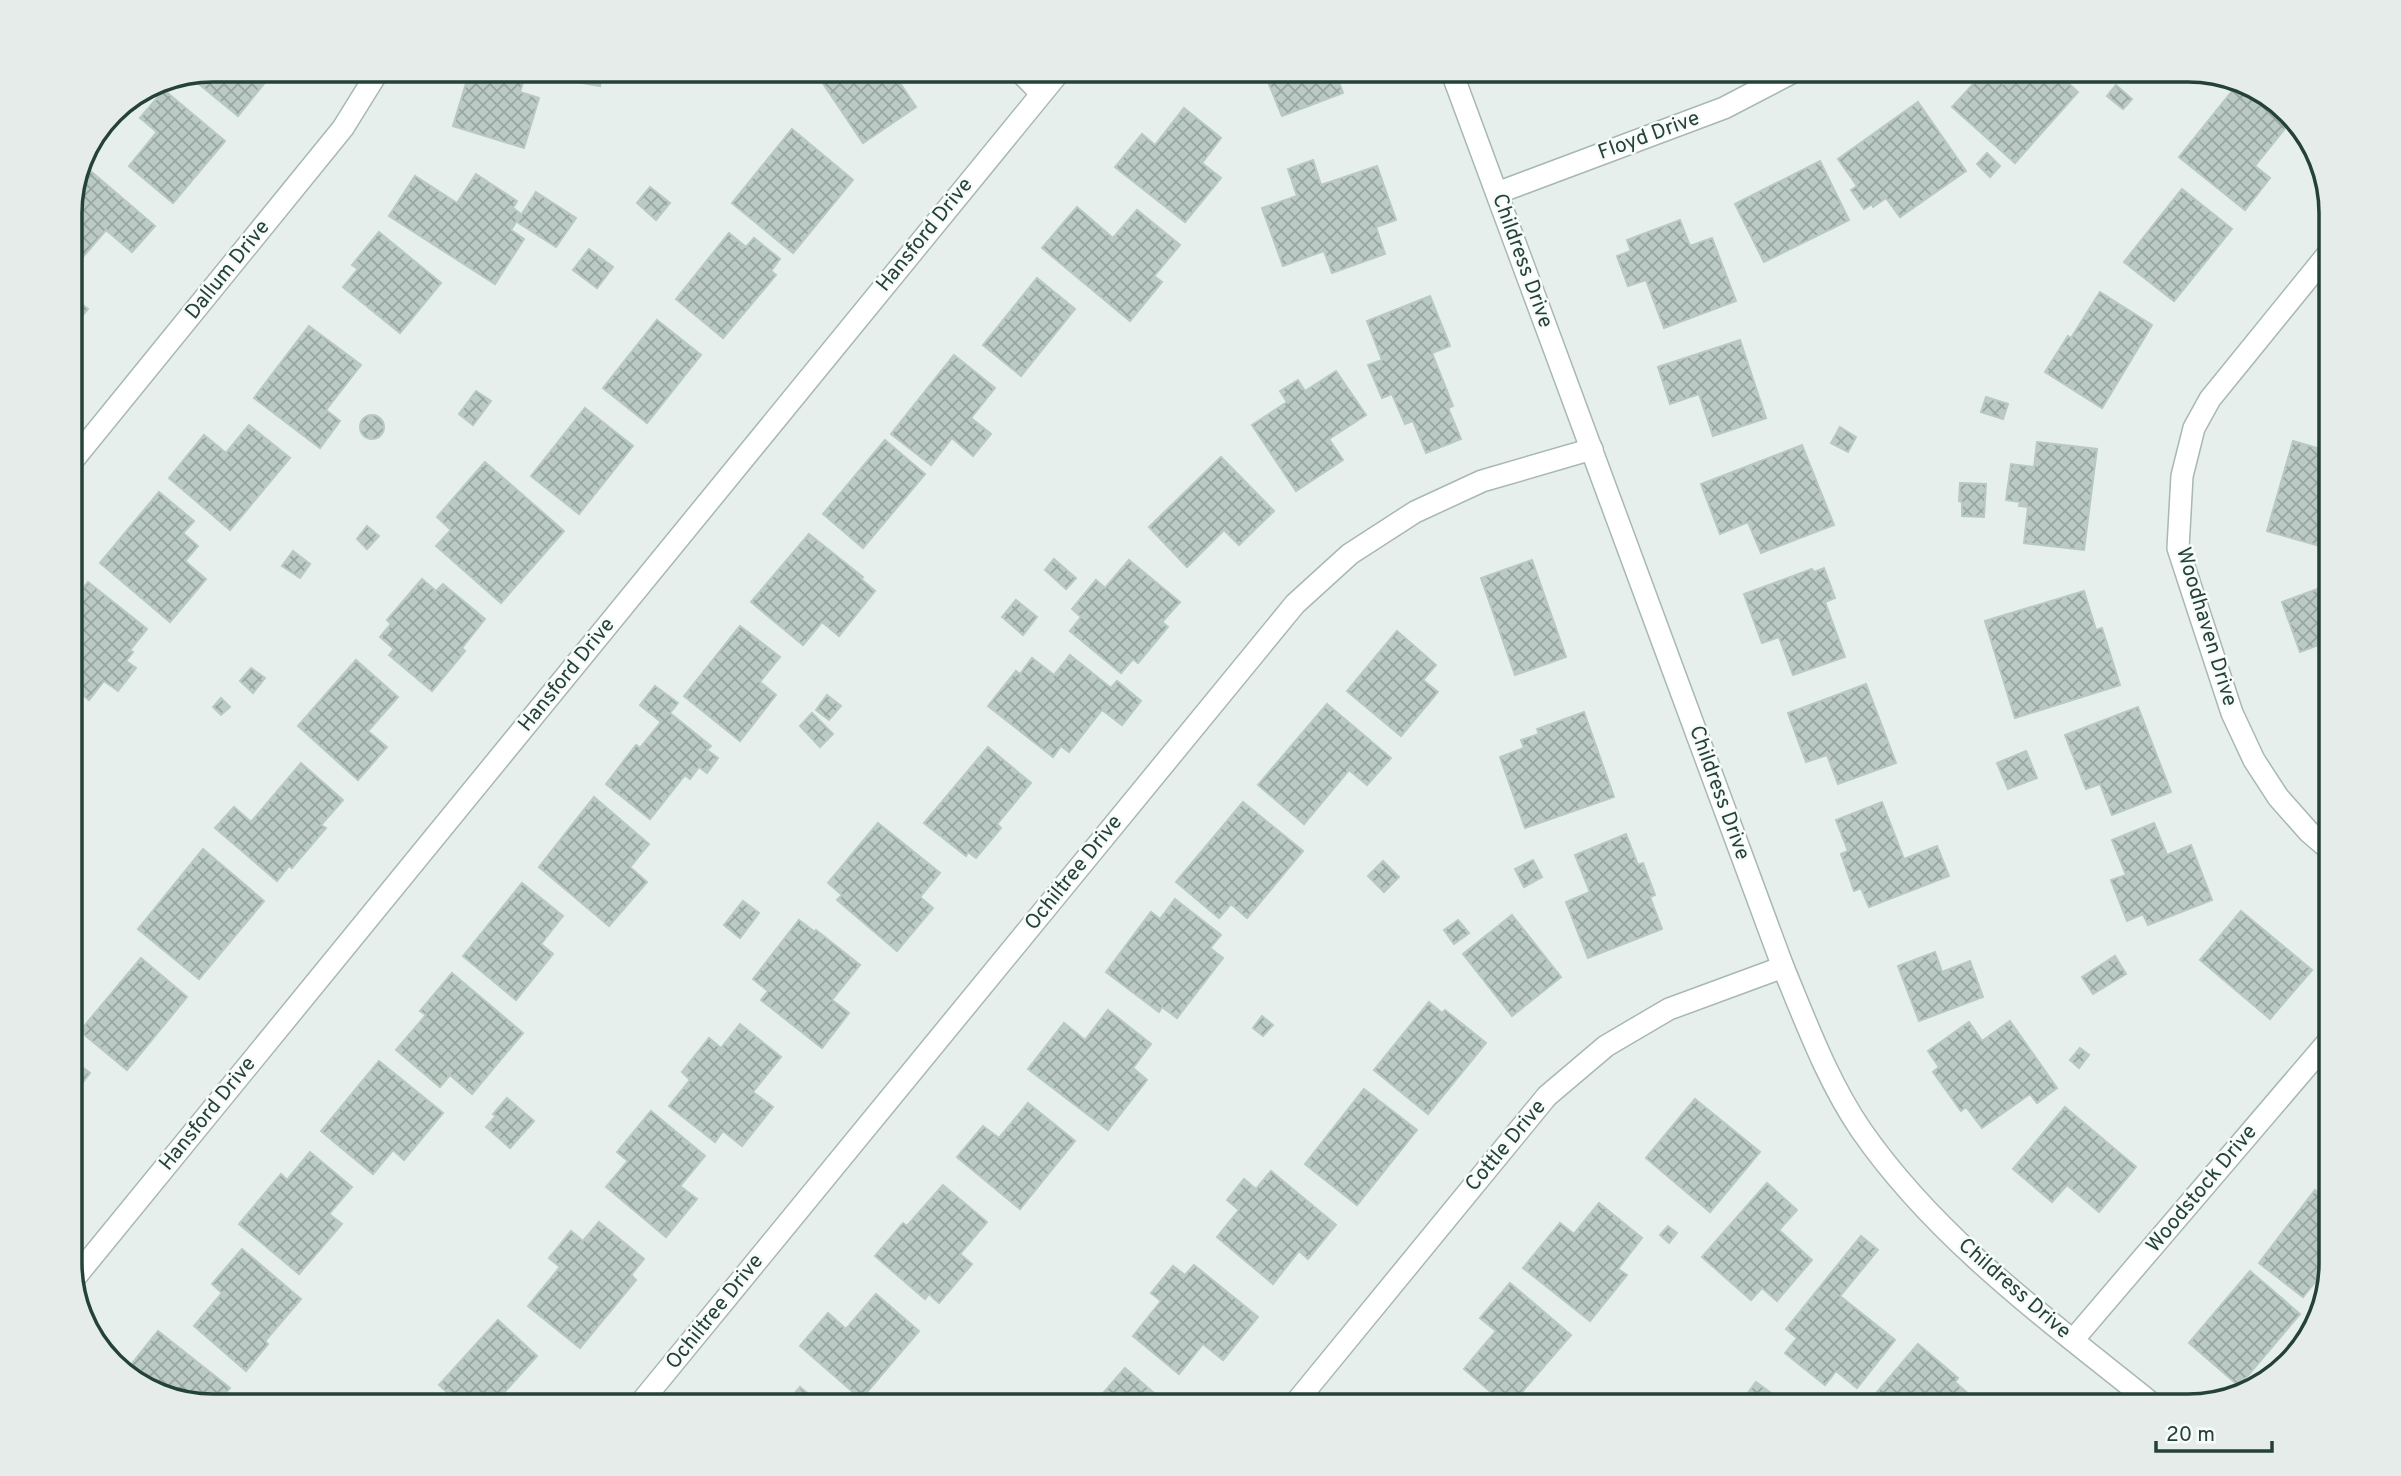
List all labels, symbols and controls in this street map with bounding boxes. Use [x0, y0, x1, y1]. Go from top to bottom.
street label: Floyd Drive [1594, 105, 1704, 167]
street label: Hansford Drive [871, 172, 979, 298]
street label: Childress Drive [1485, 190, 1559, 332]
street label: Dallum Drive [180, 215, 276, 325]
street label: Woodhaven Drive [2169, 544, 2243, 710]
street label: Hansford Drive [513, 612, 621, 738]
street label: Childress Drive [1682, 722, 1756, 864]
street label: Ochiltree Drive [1019, 810, 1129, 936]
street label: Hansford Drive [154, 1051, 262, 1177]
street label: Cottle Drive [1460, 1094, 1552, 1198]
street label: Woodstock Drive [2141, 1119, 2263, 1259]
street label: Childress Drive [1952, 1233, 2076, 1345]
street label: Ochiltree Drive [660, 1249, 770, 1375]
scale bar [2156, 1410, 2272, 1454]
text: 20 m [2166, 1422, 2215, 1449]

